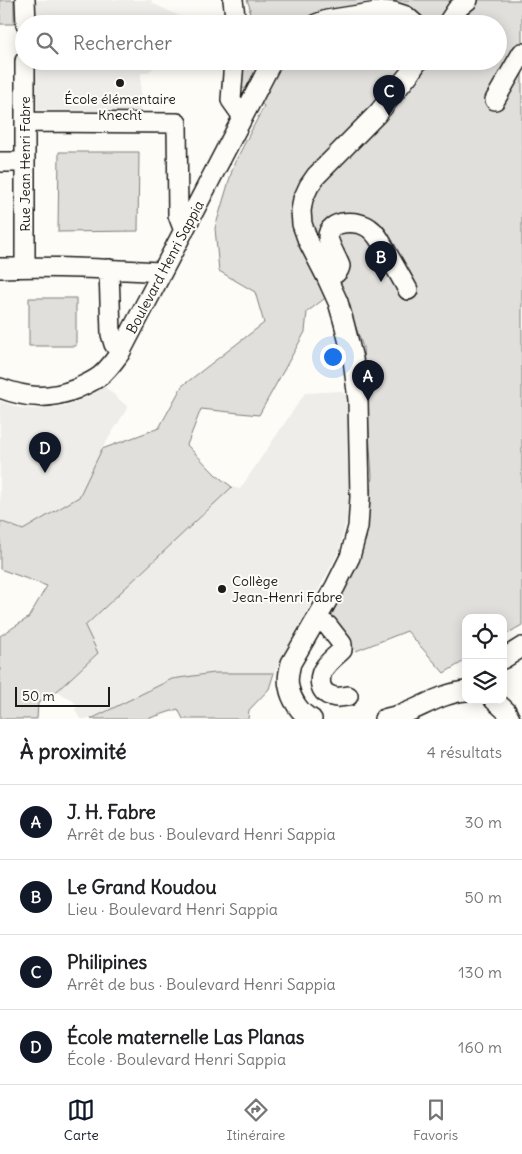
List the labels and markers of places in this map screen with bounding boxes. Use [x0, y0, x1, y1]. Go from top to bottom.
pin: C [373, 75, 405, 116]
marker: École élémentaire Knecht [114, 77, 126, 89]
place label: École élémentaire Knecht [64, 90, 176, 124]
pin: B [365, 241, 397, 282]
pin: A [352, 360, 384, 401]
pin: D [29, 432, 61, 473]
place label: Collège Jean-Henri Fabre [232, 572, 342, 606]
marker: Collège Jean-Henri Fabre [216, 583, 228, 595]

